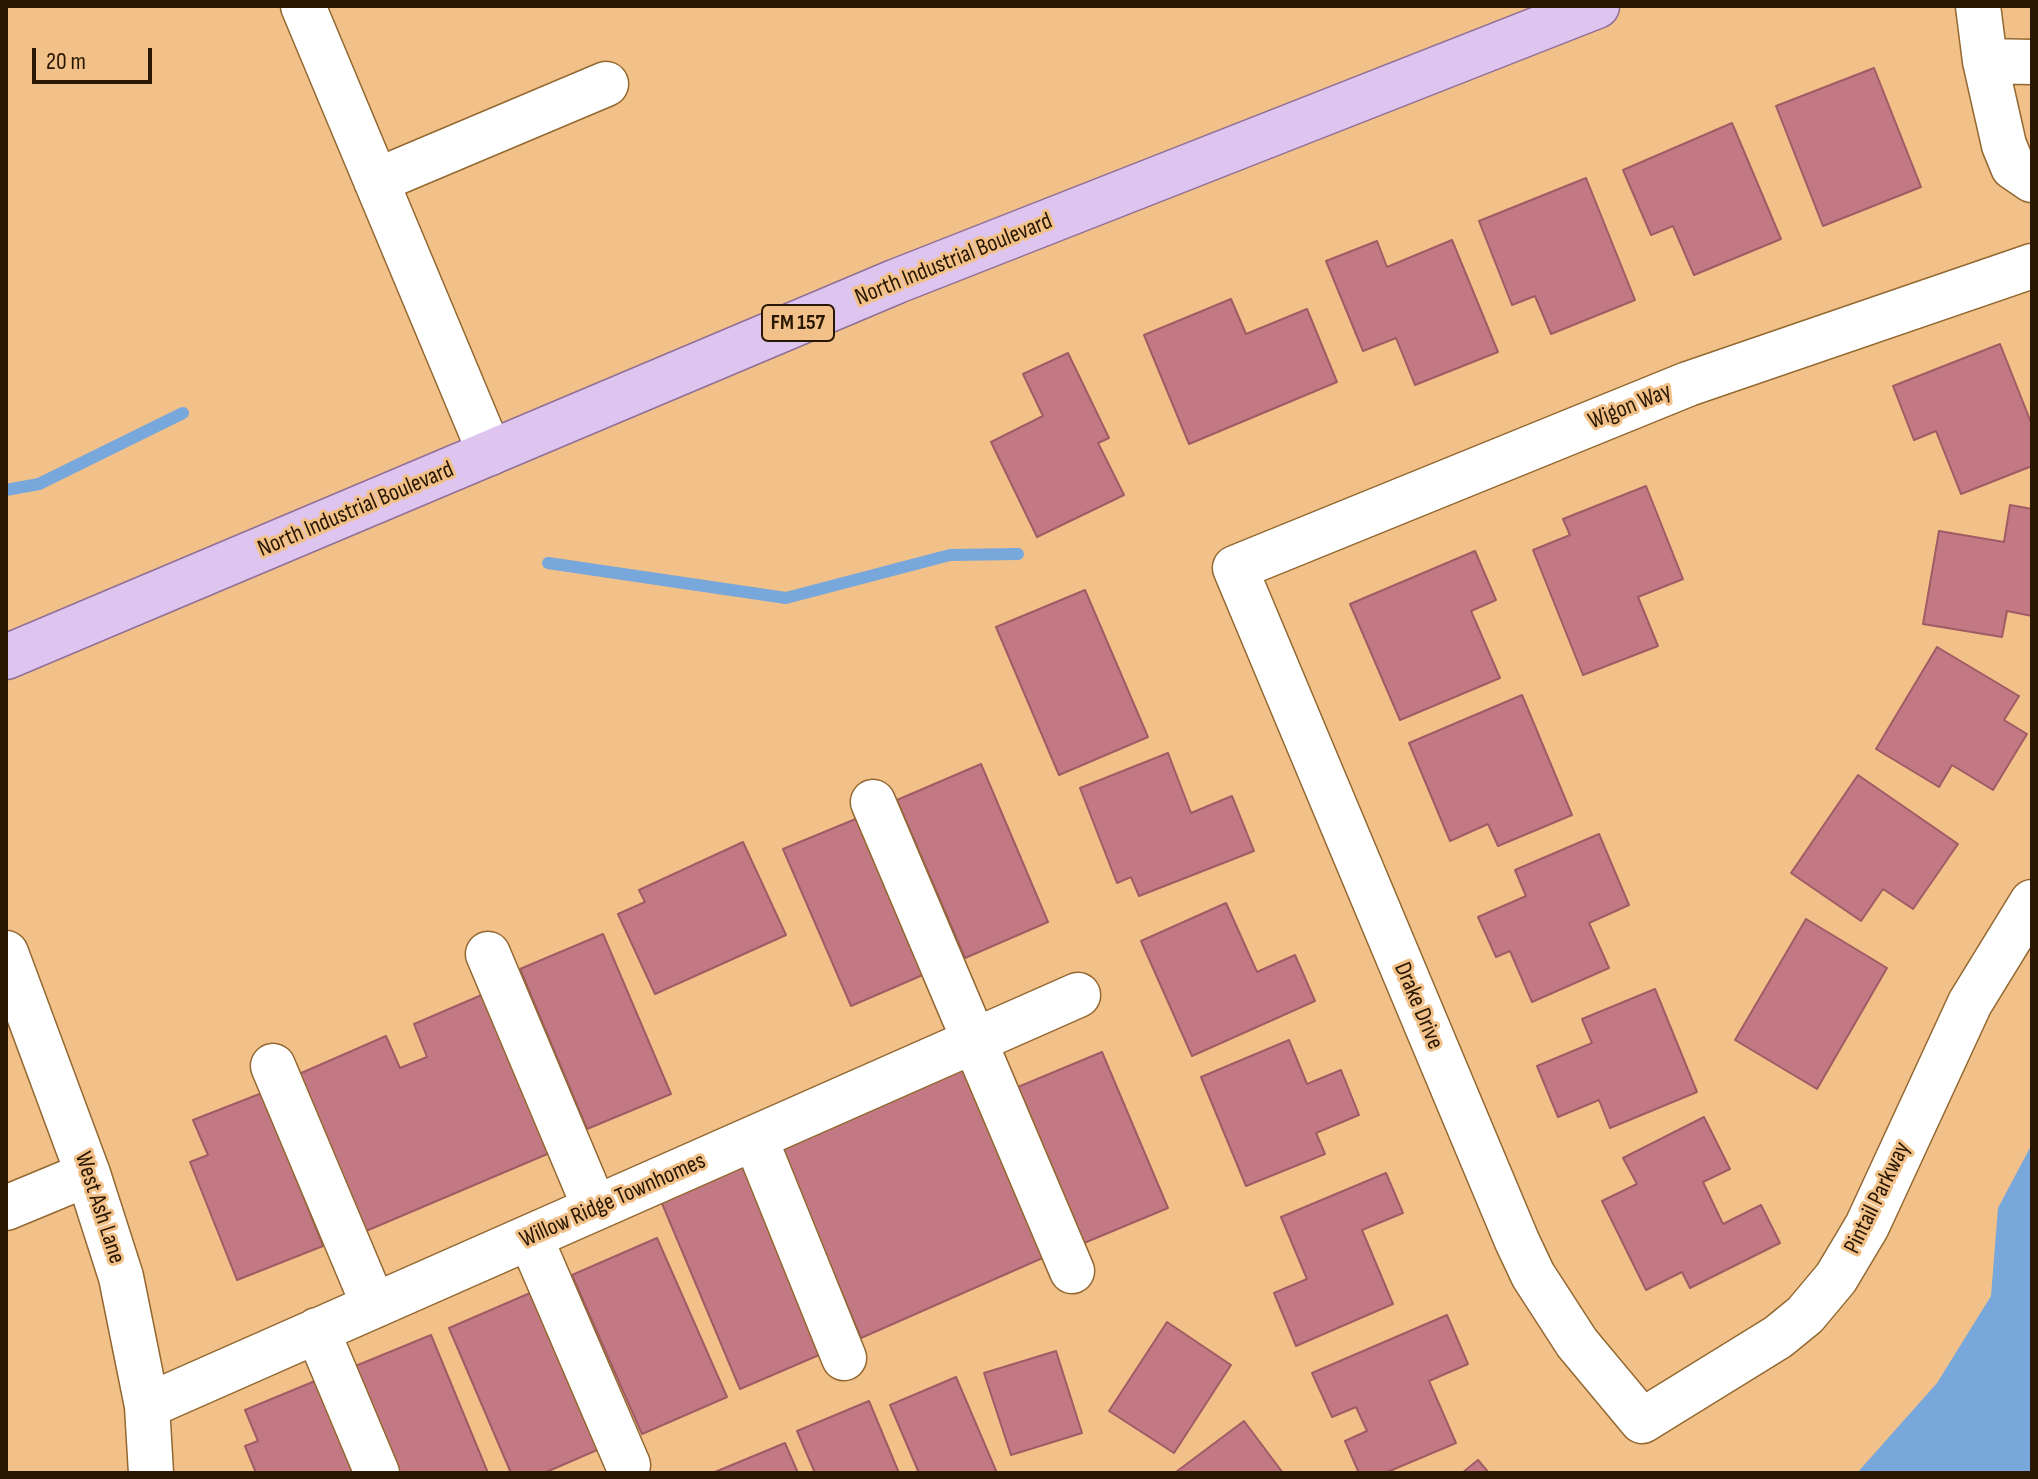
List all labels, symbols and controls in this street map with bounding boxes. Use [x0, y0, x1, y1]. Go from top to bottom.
scale bar [36, 32, 156, 82]
text: 20 m [46, 47, 86, 76]
street label: North Industrial Boulevard [851, 207, 1057, 313]
road number: FM 157 [762, 305, 834, 341]
street label: Wigon Way [1584, 377, 1676, 437]
street label: North Industrial Boulevard [254, 456, 458, 564]
street label: Drake Drive [1387, 958, 1449, 1054]
street label: Pintail Parkway [1839, 1137, 1917, 1259]
street label: Willow Ridge Townhomes [516, 1147, 710, 1255]
street label: West Ash Lane [67, 1149, 131, 1267]

